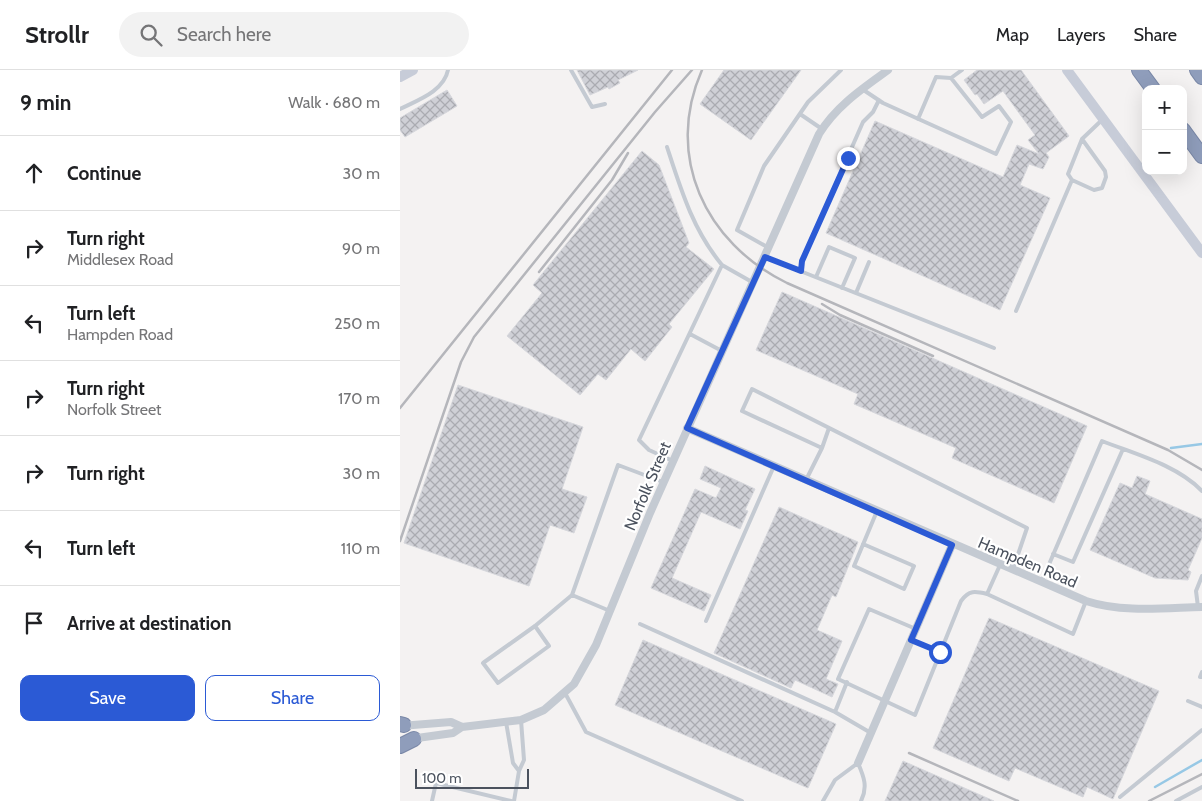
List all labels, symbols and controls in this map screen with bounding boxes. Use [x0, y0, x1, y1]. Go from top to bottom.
search box [119, 12, 469, 57]
text: Strollr [25, 20, 89, 49]
icon: search [137, 21, 165, 49]
text: Search here [177, 23, 271, 46]
text: Map [996, 24, 1029, 46]
text: Layers [1057, 24, 1106, 46]
text: Share [1134, 24, 1177, 46]
map controls [1142, 85, 1187, 175]
button: + [1142, 85, 1187, 130]
text: 9 min [20, 90, 71, 115]
text: Walk · 680 m [288, 93, 380, 112]
button: − [1142, 130, 1187, 175]
route end [837, 147, 860, 170]
icon: ahead [20, 159, 48, 187]
text: Continue [67, 162, 141, 185]
text: 30 m [343, 164, 380, 183]
text: Turn right [67, 227, 145, 250]
icon: right [20, 234, 48, 262]
text: 90 m [342, 239, 380, 258]
text: Middlesex Road [67, 250, 174, 269]
text: Turn left [67, 302, 135, 325]
icon: left [20, 309, 48, 337]
text: 250 m [334, 314, 380, 333]
text: Hampden Road [67, 325, 173, 344]
text: Turn right [67, 377, 145, 400]
icon: right [20, 384, 48, 412]
text: 170 m [338, 389, 380, 408]
text: Norfolk Street [67, 400, 162, 419]
street label: Norfolk Street [620, 438, 675, 533]
icon: right [20, 459, 48, 487]
text: Turn right [67, 462, 145, 485]
text: 30 m [343, 464, 380, 483]
street label: Hampden Road [975, 533, 1080, 592]
icon: left [20, 534, 48, 562]
text: Turn left [67, 537, 135, 560]
text: 110 m [341, 539, 380, 558]
icon: arrive [20, 609, 48, 637]
text: Arrive at destination [67, 612, 231, 635]
route start [929, 641, 952, 664]
button: Save [20, 675, 195, 721]
button: Share [205, 675, 380, 721]
scale bar [415, 766, 529, 789]
text: 100 m [422, 769, 462, 787]

